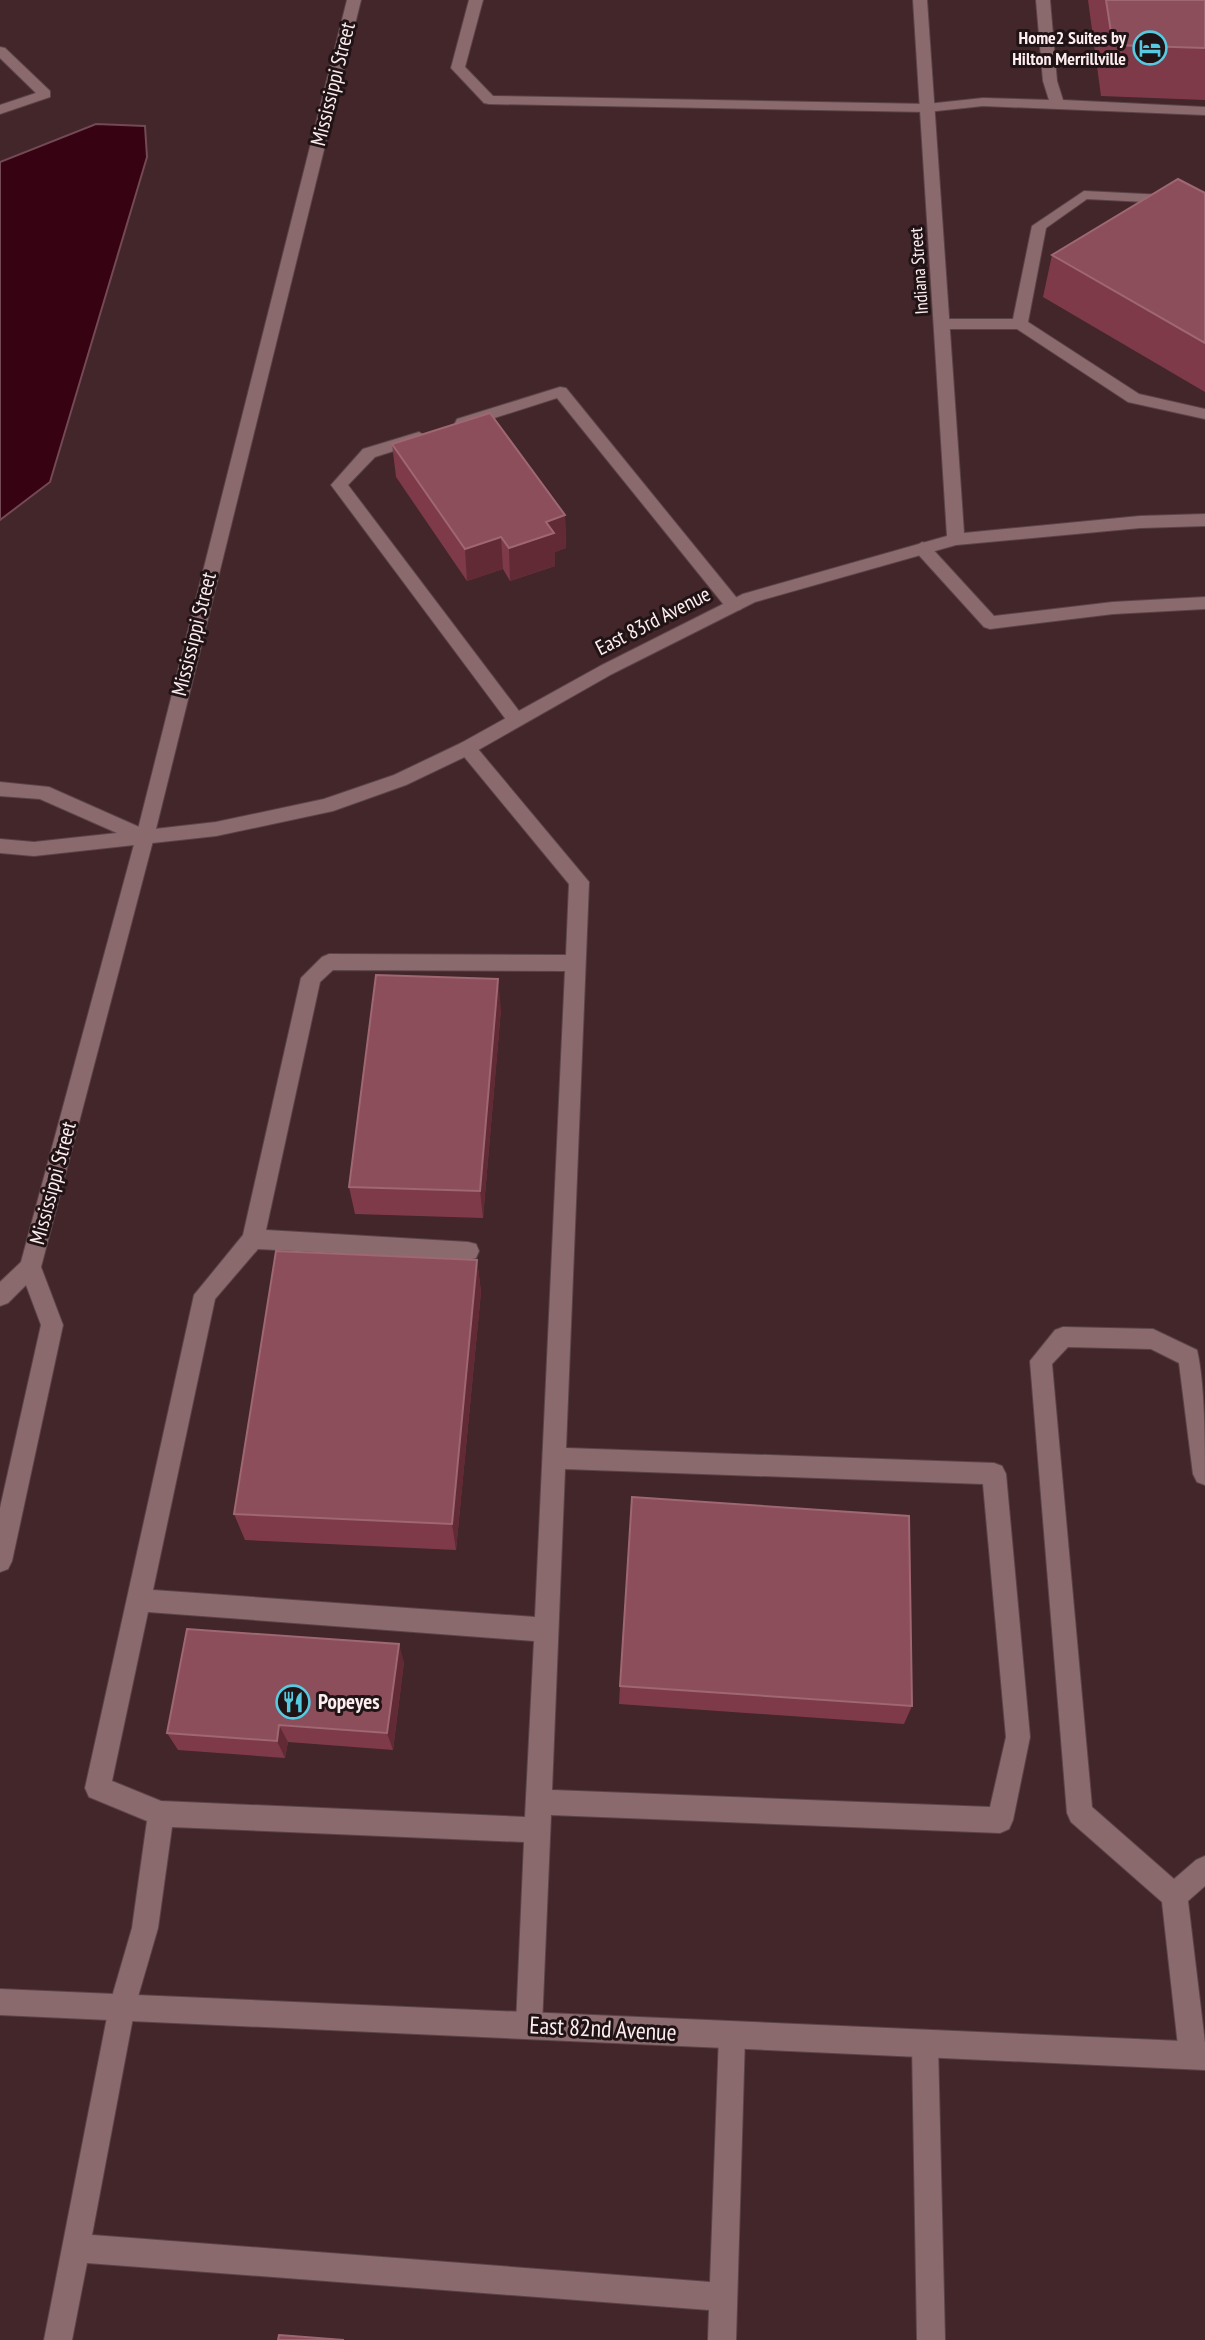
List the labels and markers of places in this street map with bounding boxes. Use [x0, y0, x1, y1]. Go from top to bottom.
place label: Home2 Suites by Hilton Merrillville [1012, 26, 1127, 70]
hotel icon: Home2 Suites by Hilton Merrillville [1131, 29, 1169, 67]
restaurant icon: Popeyes [274, 1683, 312, 1721]
place label: Popeyes [318, 1688, 380, 1715]

